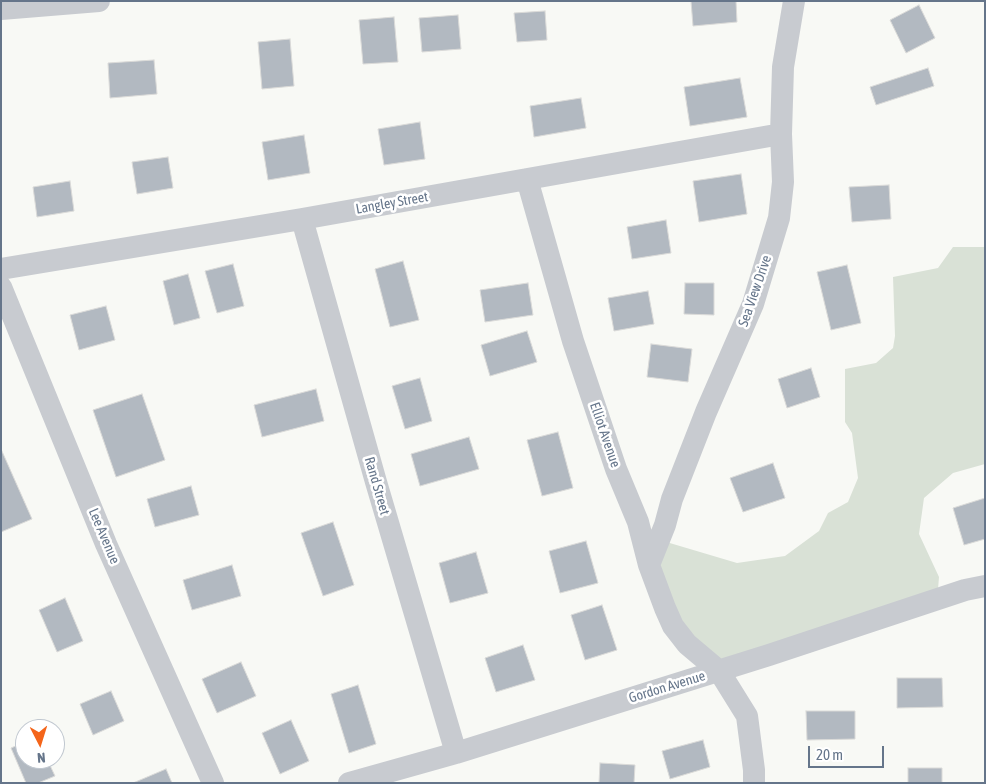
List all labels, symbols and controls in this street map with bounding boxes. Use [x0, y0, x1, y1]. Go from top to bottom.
street label: Langley Street [355, 188, 429, 218]
street label: Sea View Drive [735, 253, 775, 329]
street label: Elliot Avenue [586, 400, 624, 470]
street label: Rand Street [361, 455, 393, 517]
street label: Lee Avenue [85, 506, 123, 566]
street label: Gordon Avenue [627, 667, 707, 707]
north arrow [15, 719, 65, 769]
scale bar [811, 736, 887, 768]
text: 20 m [816, 746, 843, 763]
text: N [36, 750, 46, 766]

